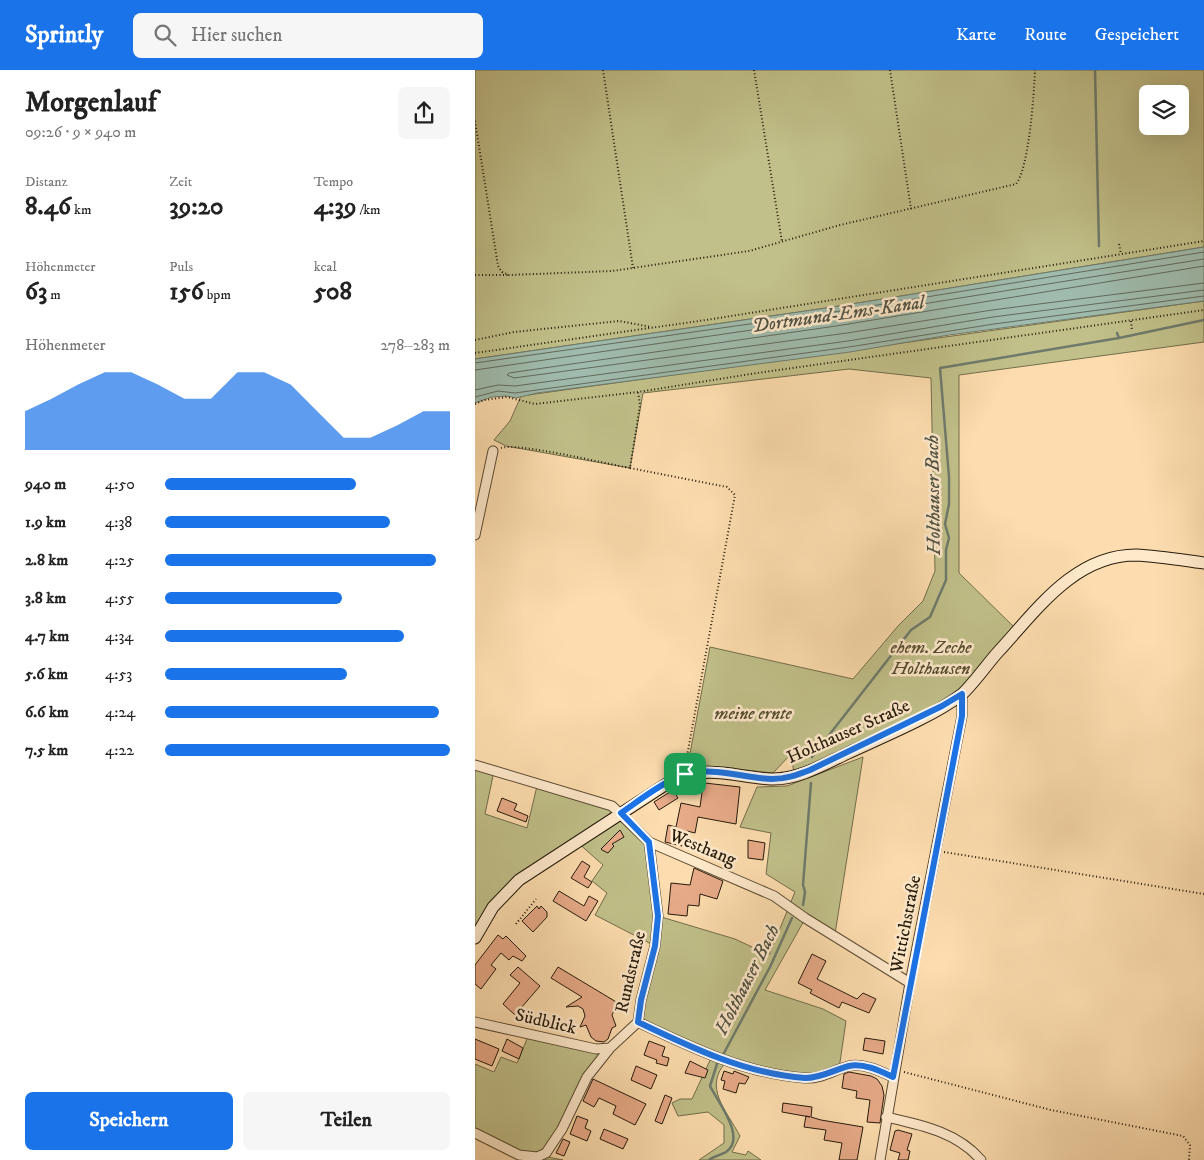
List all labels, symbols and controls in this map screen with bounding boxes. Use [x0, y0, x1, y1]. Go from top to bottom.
search box [133, 13, 483, 58]
text: Sprintly [25, 20, 103, 50]
icon: search [151, 21, 179, 49]
text: Hier suchen [191, 24, 282, 47]
text: Karte [956, 24, 996, 46]
text: Route [1024, 24, 1067, 46]
text: Gespeichert [1095, 24, 1179, 46]
text: Morgenlauf [25, 85, 157, 120]
map controls [1139, 85, 1189, 135]
button: layers [1139, 85, 1189, 135]
button: share [398, 87, 450, 139]
text: 09:26 · 9 × 940 m [25, 122, 136, 142]
text: Distanz [25, 173, 68, 191]
text: Zeit [169, 173, 192, 191]
text: Tempo [314, 173, 353, 191]
text: 8.46 [25, 191, 71, 222]
text: 39:20 [169, 191, 223, 222]
text: 4:39 [314, 191, 356, 222]
text: km [71, 201, 92, 219]
text: /km [356, 201, 381, 219]
text: Höhenmeter [25, 258, 95, 276]
text: Puls [169, 258, 193, 276]
text: kcal [314, 258, 337, 276]
text: 63 [25, 276, 47, 307]
text: 156 [169, 276, 204, 307]
text: 508 [314, 276, 352, 307]
text: m [47, 286, 61, 304]
text: bpm [204, 286, 231, 304]
water label: Dortmund-Ems-Kanal [751, 291, 928, 338]
text: Höhenmeter [25, 335, 106, 355]
text: 278–283 m [380, 335, 450, 355]
water label: Holthauser Bach [921, 434, 946, 556]
text: 940 m [25, 474, 66, 494]
text: 4:50 [105, 474, 135, 494]
text: 1.9 km [25, 512, 66, 532]
text: 4:38 [105, 512, 132, 532]
text: 2.8 km [25, 550, 68, 570]
text: 4:25 [105, 550, 134, 570]
text: 3.8 km [25, 588, 66, 608]
text: 4:55 [105, 588, 134, 608]
text: 4.7 km [25, 626, 69, 646]
text: 4:34 [105, 626, 134, 646]
park label: ehem. Zeche Holthausen [891, 637, 972, 680]
text: 5.6 km [25, 664, 68, 684]
text: 4:53 [105, 664, 132, 684]
street label: Holthauser Straße [783, 695, 913, 769]
text: 6.6 km [25, 702, 69, 722]
text: 4:24 [105, 702, 135, 722]
park label: meine ernte [714, 703, 793, 725]
text: 7.5 km [25, 740, 68, 760]
text: 4:22 [105, 740, 134, 760]
pin [664, 753, 706, 795]
icon: arrive [671, 760, 699, 788]
street label: Westhang [665, 824, 739, 871]
street label: Wittichstraße [886, 874, 926, 976]
water label: Holthauser Bach [709, 921, 785, 1039]
street label: Rundstraße [611, 929, 651, 1015]
street label: Südblick [513, 1004, 579, 1040]
button: Speichern [25, 1092, 233, 1150]
button: Teilen [243, 1092, 450, 1150]

